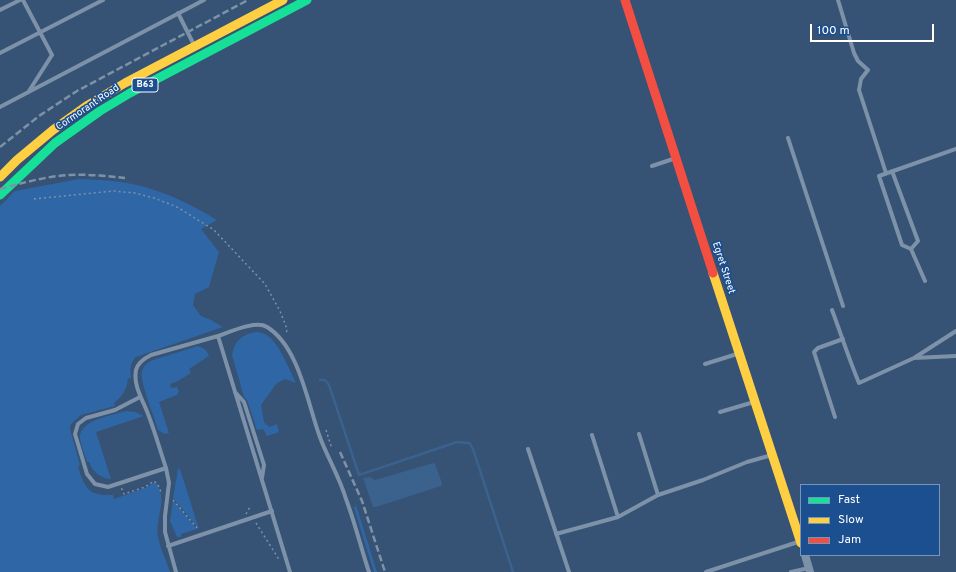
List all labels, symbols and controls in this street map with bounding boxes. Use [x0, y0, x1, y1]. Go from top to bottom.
scale bar [812, 16, 936, 42]
text: 100 m [817, 23, 850, 39]
road number: B63 [132, 78, 158, 92]
street label: Cormorant Road [54, 82, 122, 134]
street label: Egret Street [709, 241, 737, 295]
legend [800, 484, 940, 556]
text: Fast [838, 492, 860, 508]
text: Slow [838, 512, 864, 528]
text: Jam [838, 532, 861, 548]

